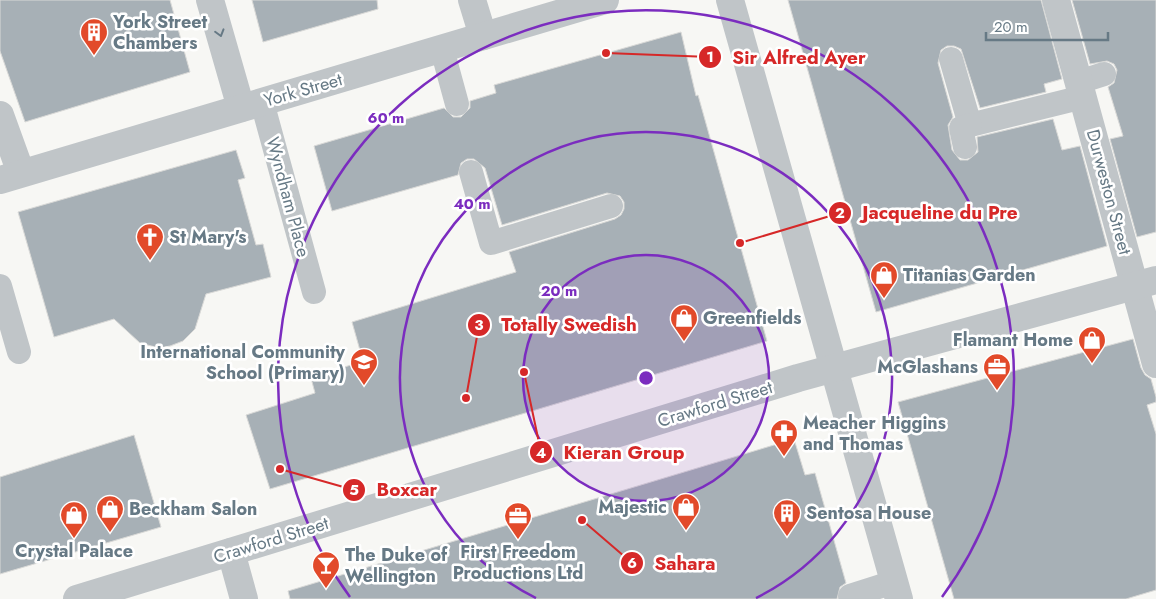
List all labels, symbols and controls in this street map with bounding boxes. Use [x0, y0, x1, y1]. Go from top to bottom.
place label: York Street Chambers [112, 9, 208, 56]
scale bar [986, 10, 1108, 42]
text: 20 m [994, 16, 1028, 38]
building icon: York Street Chambers [79, 17, 109, 56]
one-way arrow [214, 29, 224, 37]
callout: Sir Alfred Ayer [698, 40, 876, 74]
text: Sir Alfred Ayer [732, 44, 866, 71]
text: 1 [706, 46, 714, 68]
street label: York Street [261, 66, 346, 114]
text: 60 m [368, 107, 404, 129]
street label: Durweston Street [1080, 126, 1138, 258]
street label: Wyndham Place [259, 134, 317, 260]
text: 40 m [453, 193, 491, 215]
callout: Jacqueline du Pre [827, 196, 1028, 230]
text: Jacqueline du Pre [858, 199, 1018, 226]
text: 2 [835, 202, 845, 224]
church icon: St Mary's [135, 222, 165, 261]
place label: St Mary's [169, 224, 246, 250]
shop icon: Titanias Garden [869, 260, 899, 299]
place label: Titanias Garden [903, 262, 1036, 288]
text: 20 m [541, 280, 577, 302]
shop icon: Greenfields [669, 303, 699, 342]
place label: Greenfields [703, 305, 801, 331]
callout: Totally Swedish [467, 308, 647, 342]
text: Totally Swedish [501, 311, 637, 338]
text: 3 [474, 314, 484, 336]
shop icon: Flamant Home [1077, 325, 1107, 364]
place label: Flamant Home [953, 327, 1073, 353]
place label: International Community School (Primary) [140, 339, 346, 386]
school or university icon: International Community School (Primary) [349, 347, 379, 386]
office icon: McGlashans [982, 352, 1012, 391]
place label: McGlashans [877, 354, 978, 380]
centre of rings [637, 369, 655, 387]
street label: Crawford Street [654, 374, 776, 434]
place label: Meacher Higgins and Thomas [803, 410, 946, 457]
pharmacy icon: Meacher Higgins and Thomas [769, 418, 799, 457]
callout: Kieran Group [529, 435, 695, 469]
text: Kieran Group [564, 439, 685, 466]
text: 4 [536, 442, 546, 464]
callout: Boxcar [342, 473, 448, 507]
text: Boxcar [377, 476, 438, 503]
text: 5 [349, 479, 359, 501]
shop icon: Majestic [671, 492, 701, 531]
shop icon: Beckham Salon [95, 494, 125, 533]
place label: Majestic [598, 494, 667, 520]
place label: Beckham Salon [129, 496, 257, 522]
building icon: Sentosa House [772, 498, 802, 537]
shop icon: Crystal Palace [59, 500, 89, 539]
place label: Sentosa House [806, 500, 931, 526]
office icon: First Freedom Productions Ltd [503, 501, 533, 540]
street label: Crawford Street [210, 510, 332, 570]
place label: Crystal Palace [15, 538, 133, 564]
place label: First Freedom Productions Ltd [453, 539, 583, 586]
place label: The Duke of Wellington [345, 542, 448, 589]
callout: Sahara [620, 546, 726, 580]
bar icon: The Duke of Wellington [311, 550, 341, 589]
text: Sahara [654, 550, 716, 577]
text: 6 [627, 552, 637, 574]

